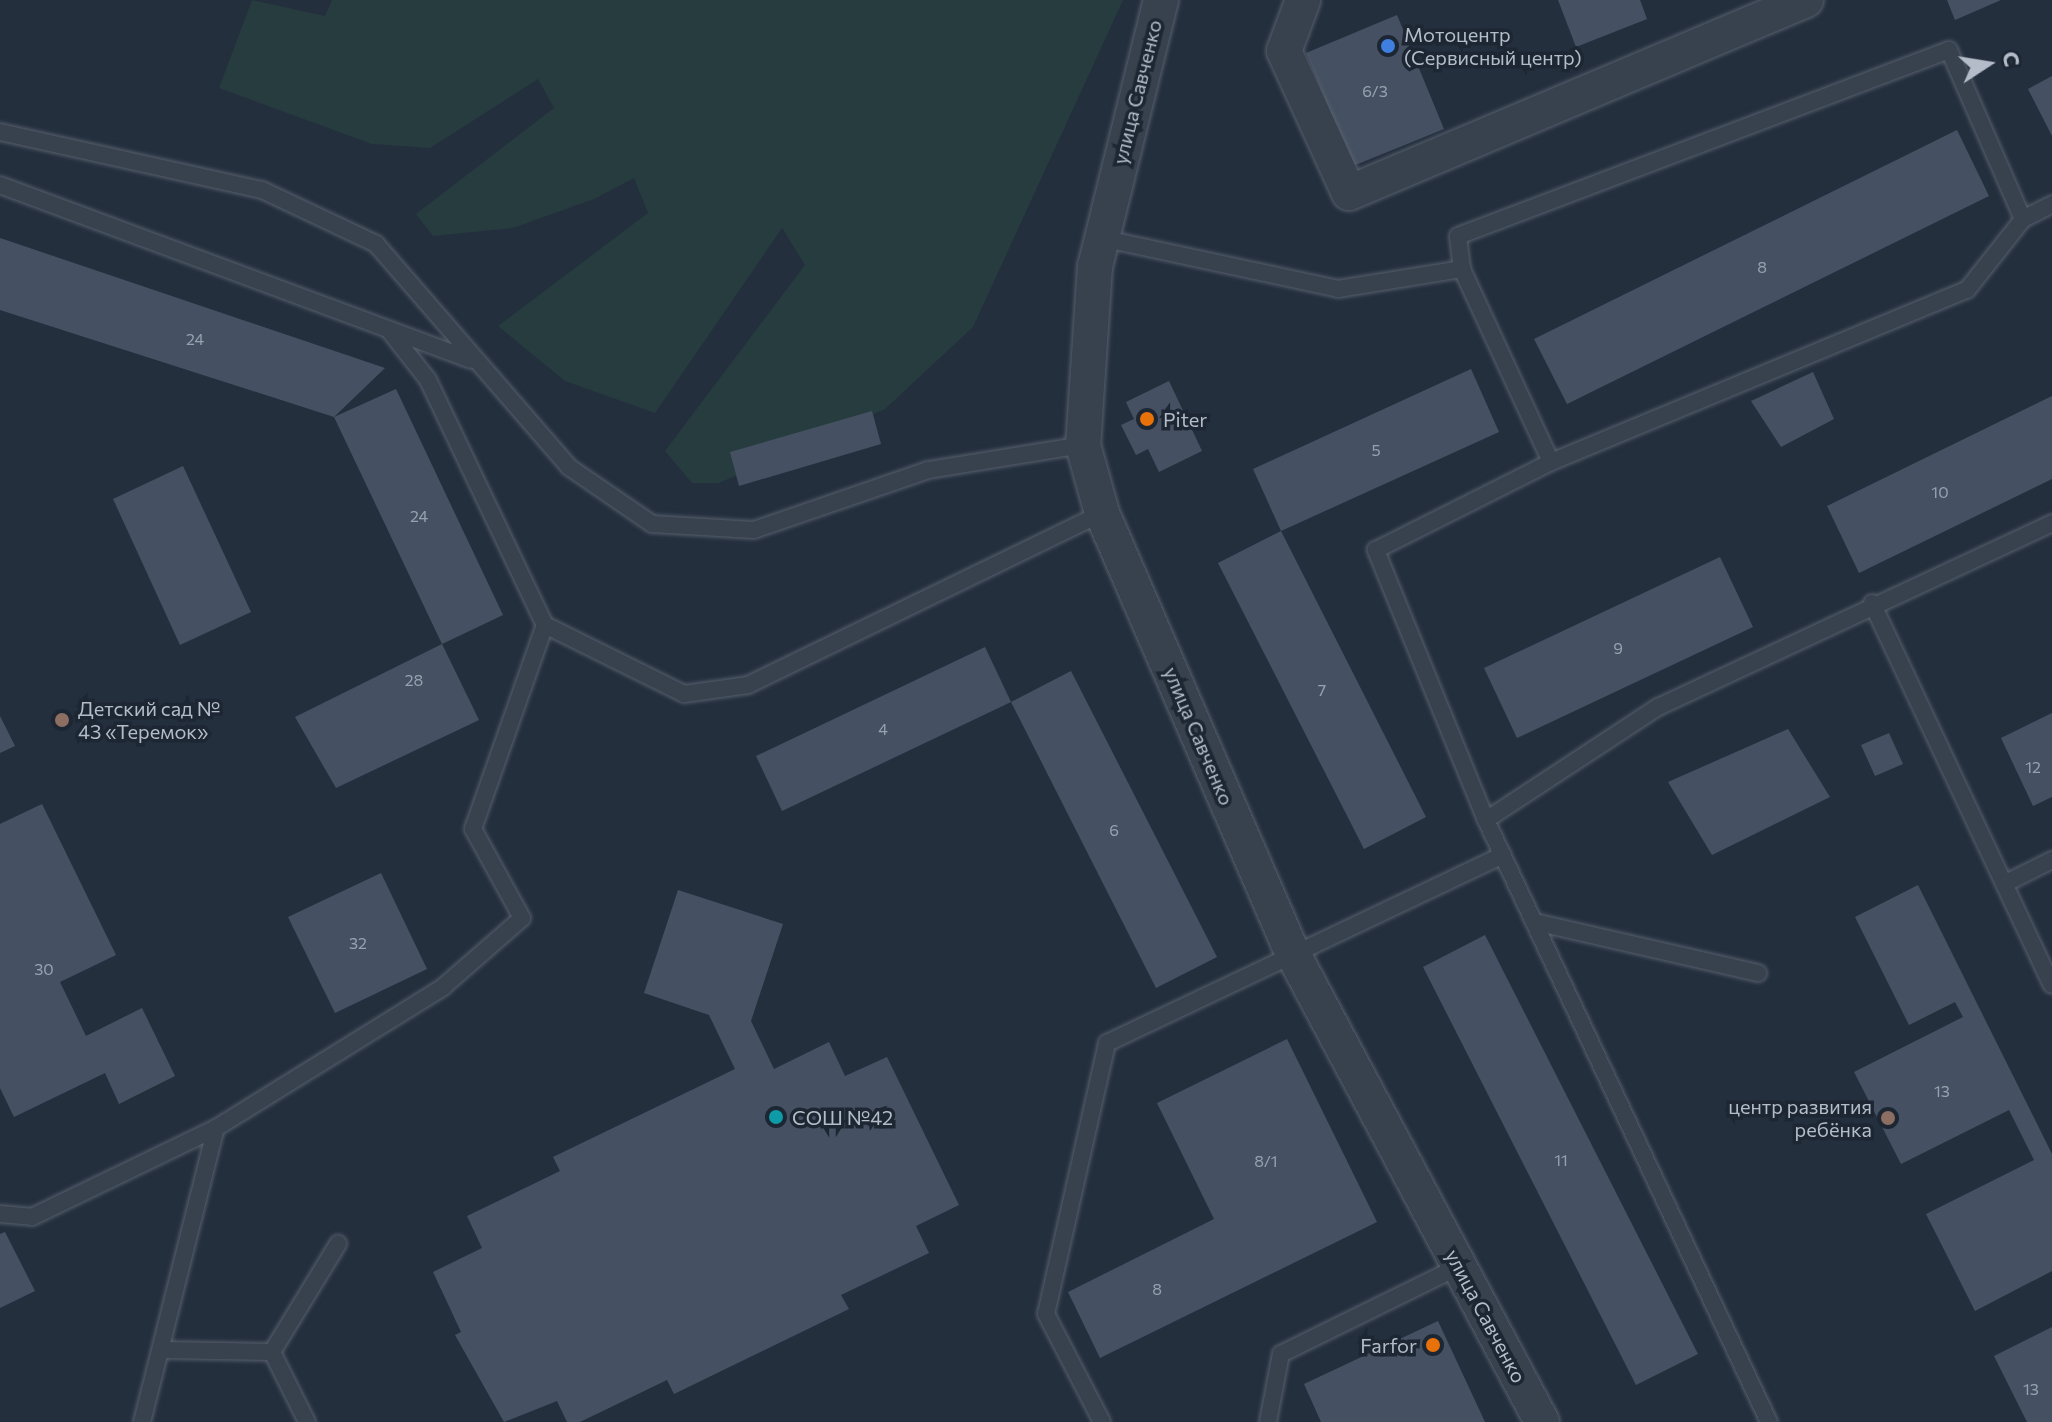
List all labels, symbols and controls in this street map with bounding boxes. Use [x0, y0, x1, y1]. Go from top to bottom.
street label: улица Савченко [1107, 17, 1167, 167]
place label: Мотоцентр (Сервисный центр) [1404, 22, 1582, 69]
north arrow [1948, 24, 2028, 104]
marker: Мотоцентр (Сервисный центр) [1379, 37, 1397, 55]
text: С [1997, 49, 2027, 69]
house number: 6/3 [1362, 81, 1388, 101]
house number: 8 [1757, 257, 1767, 277]
house number: 24 [186, 329, 204, 349]
place label: Piter [1163, 407, 1207, 431]
marker: Piter [1138, 410, 1156, 428]
house number: 5 [1371, 440, 1381, 460]
house number: 10 [1931, 482, 1949, 502]
house number: 24 [410, 506, 428, 526]
house number: 9 [1613, 638, 1623, 658]
street label: улица Савченко [1159, 663, 1239, 809]
house number: 28 [405, 670, 423, 690]
house number: 7 [1318, 680, 1326, 700]
place label: Детский сад № 43 «Теремок» [78, 696, 220, 743]
marker: Детский сад № 43 «Теремок» [53, 711, 71, 729]
house number: 4 [878, 719, 888, 739]
house number: 12 [2025, 757, 2041, 777]
house number: 6 [1109, 820, 1119, 840]
house number: 32 [349, 933, 367, 953]
house number: 30 [34, 959, 54, 979]
house number: 13 [1934, 1081, 1950, 1101]
place label: центр развития ребёнка [1728, 1094, 1872, 1141]
place label: СОШ №42 [792, 1105, 893, 1129]
marker: СОШ №42 [767, 1108, 785, 1126]
marker: центр развития ребёнка [1879, 1109, 1897, 1127]
house number: 11 [1554, 1150, 1568, 1170]
house number: 8/1 [1254, 1151, 1278, 1171]
street label: улица Савченко [1441, 1245, 1531, 1387]
house number: 8 [1152, 1279, 1162, 1299]
place label: Farfor [1360, 1333, 1417, 1357]
marker: Farfor [1424, 1336, 1442, 1354]
house number: 13 [2023, 1379, 2039, 1399]

